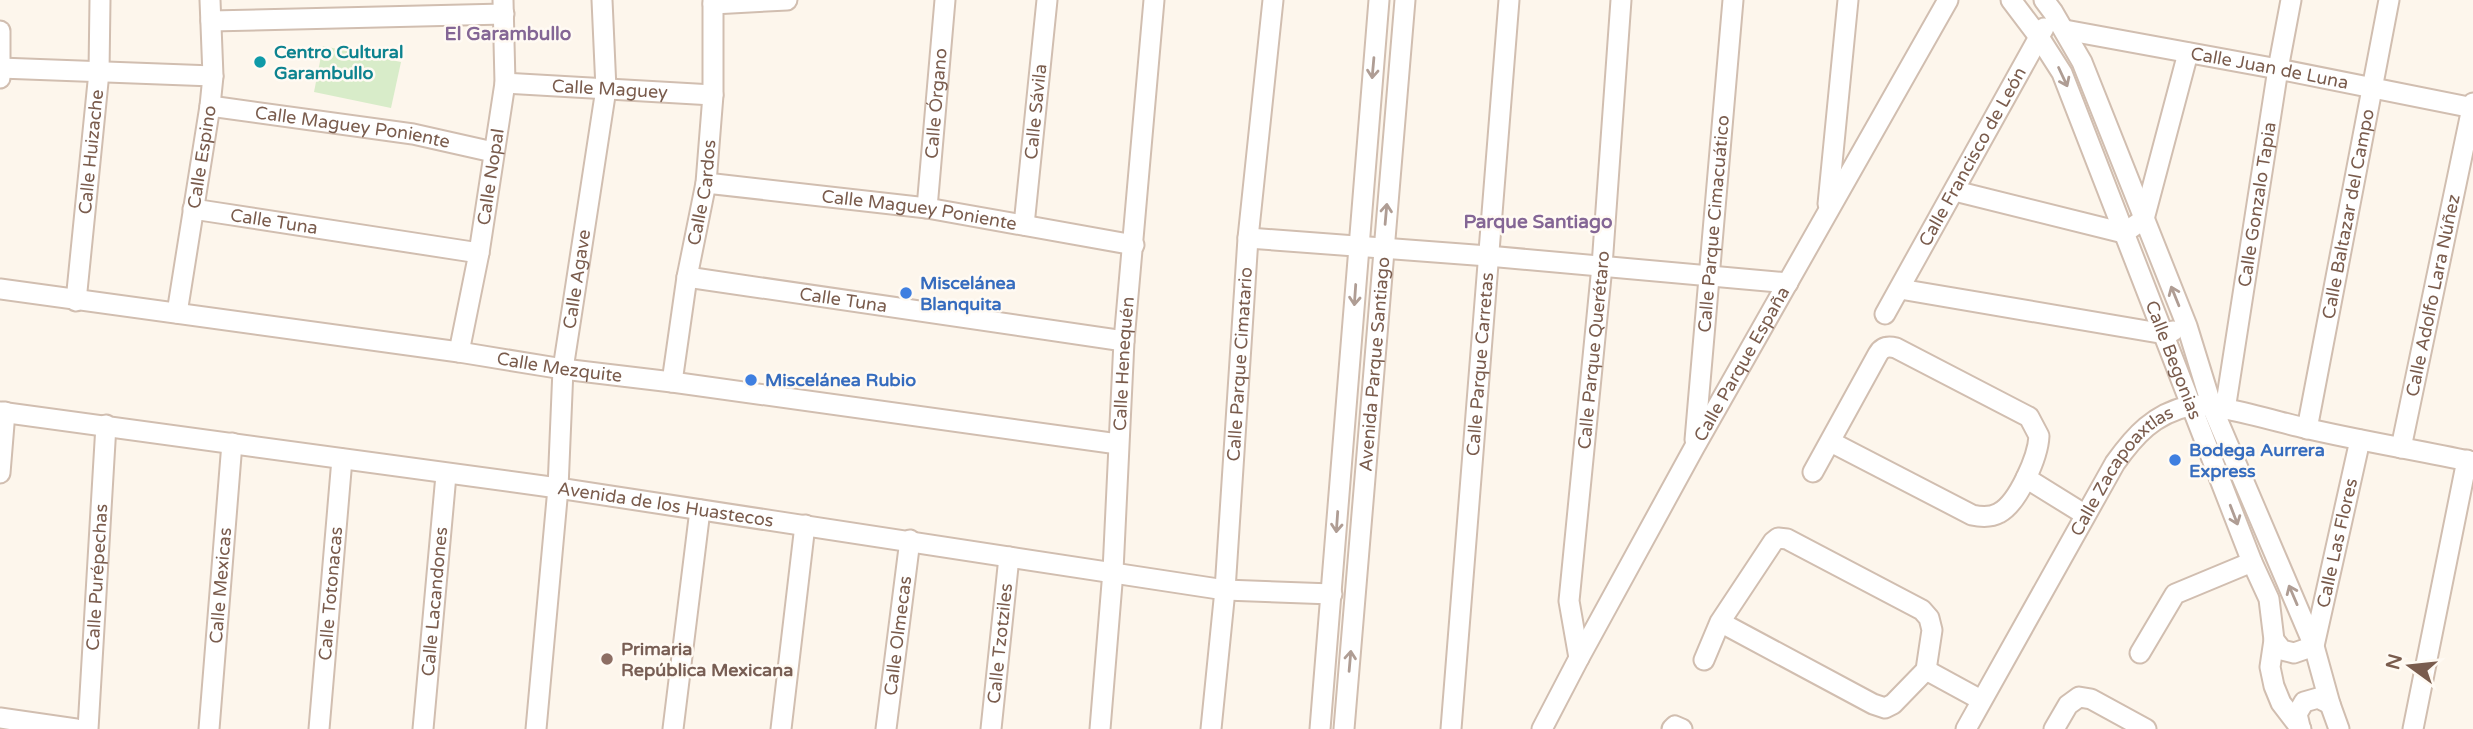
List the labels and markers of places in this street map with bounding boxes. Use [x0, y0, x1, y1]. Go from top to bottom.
place label: Centro Cultural Garambullo [274, 41, 403, 84]
marker: Centro Cultural Garambullo [252, 54, 268, 70]
place label: Miscelánea Blanquita [920, 272, 1016, 315]
marker: Miscelánea Blanquita [898, 285, 914, 301]
place label: Miscelánea Rubio [765, 369, 916, 391]
marker: Miscelánea Rubio [743, 372, 759, 388]
place label: Bodega Aurrera Express [2189, 439, 2325, 482]
marker: Bodega Aurrera Express [2167, 452, 2183, 468]
place label: Primaria República Mexicana [621, 638, 793, 681]
marker: Primaria República Mexicana [599, 651, 615, 667]

